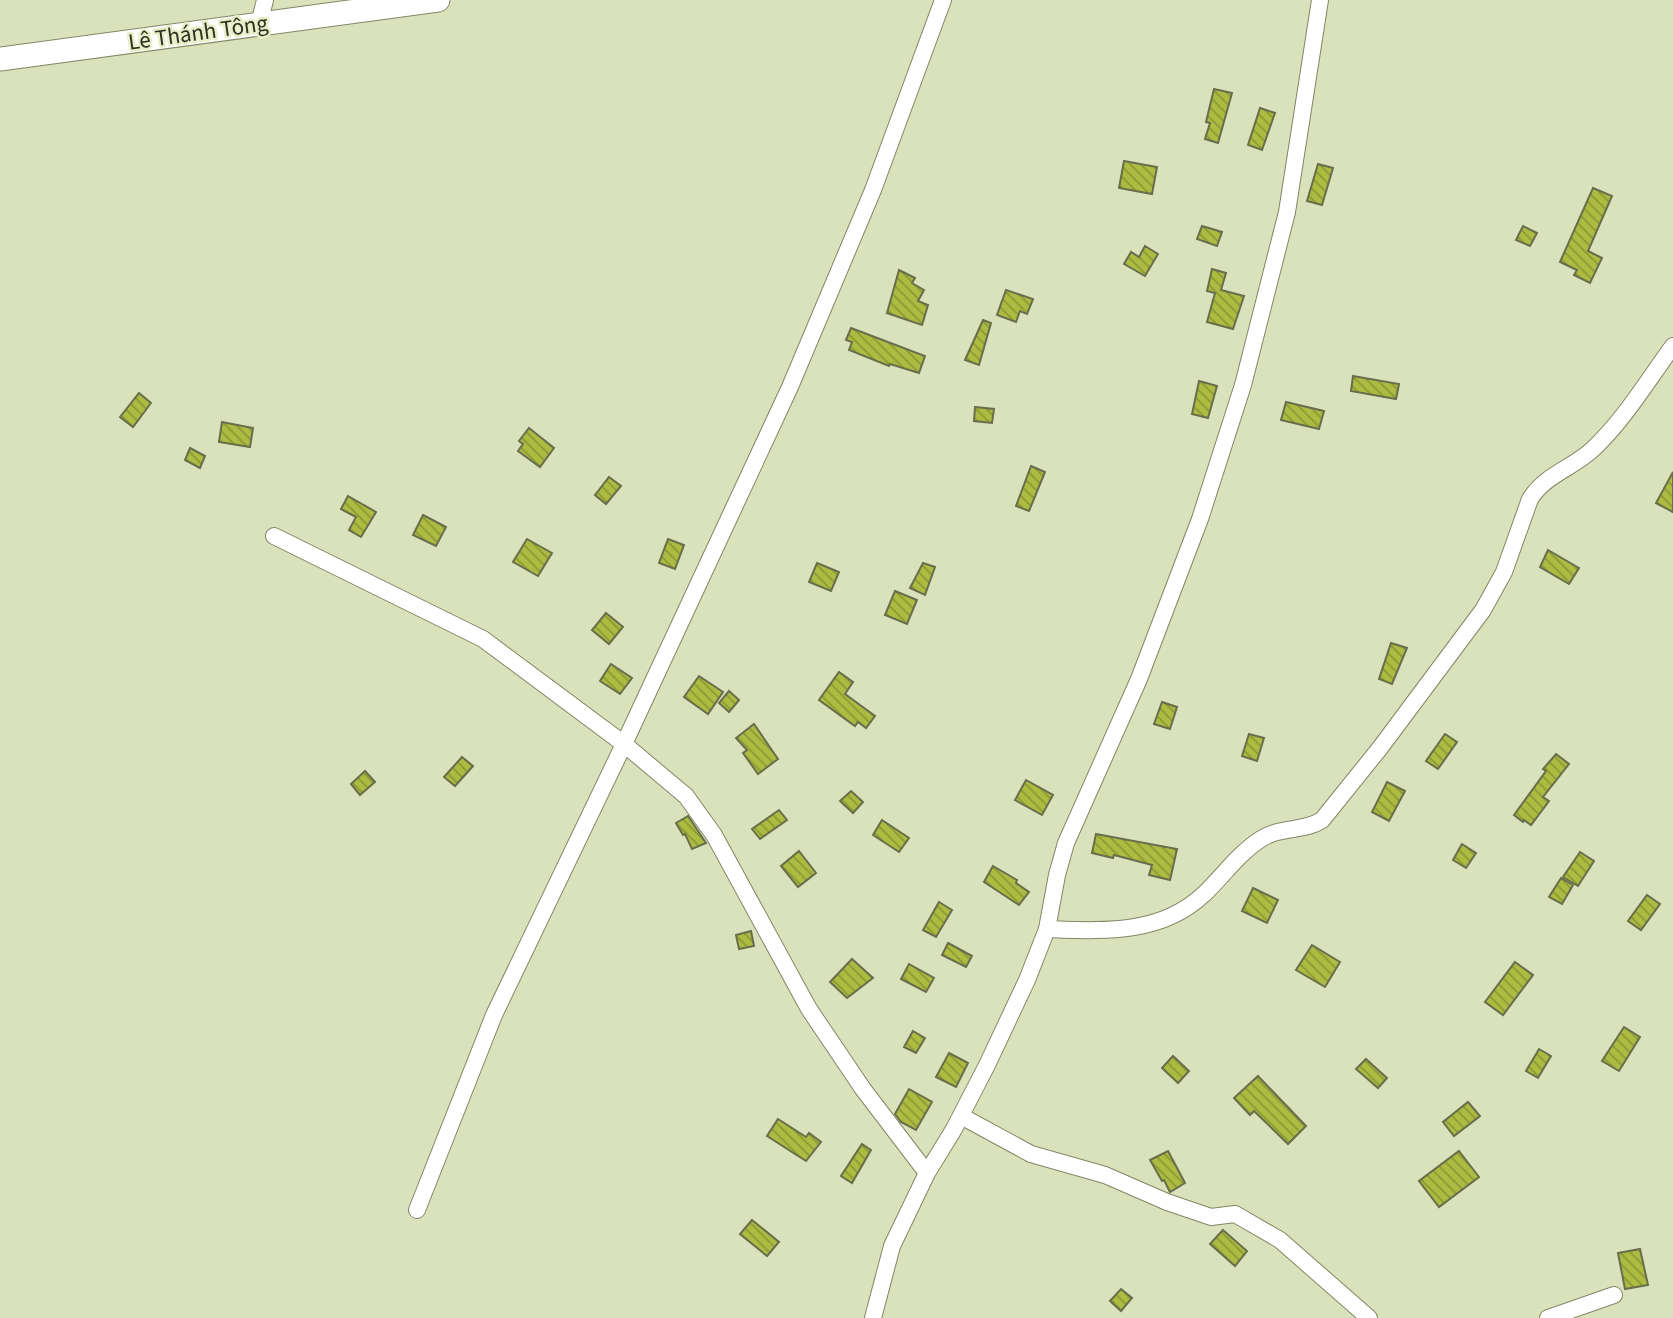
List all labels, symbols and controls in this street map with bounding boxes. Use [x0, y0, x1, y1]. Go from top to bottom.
street label: Lê Thánh Tông [126, 6, 270, 59]

